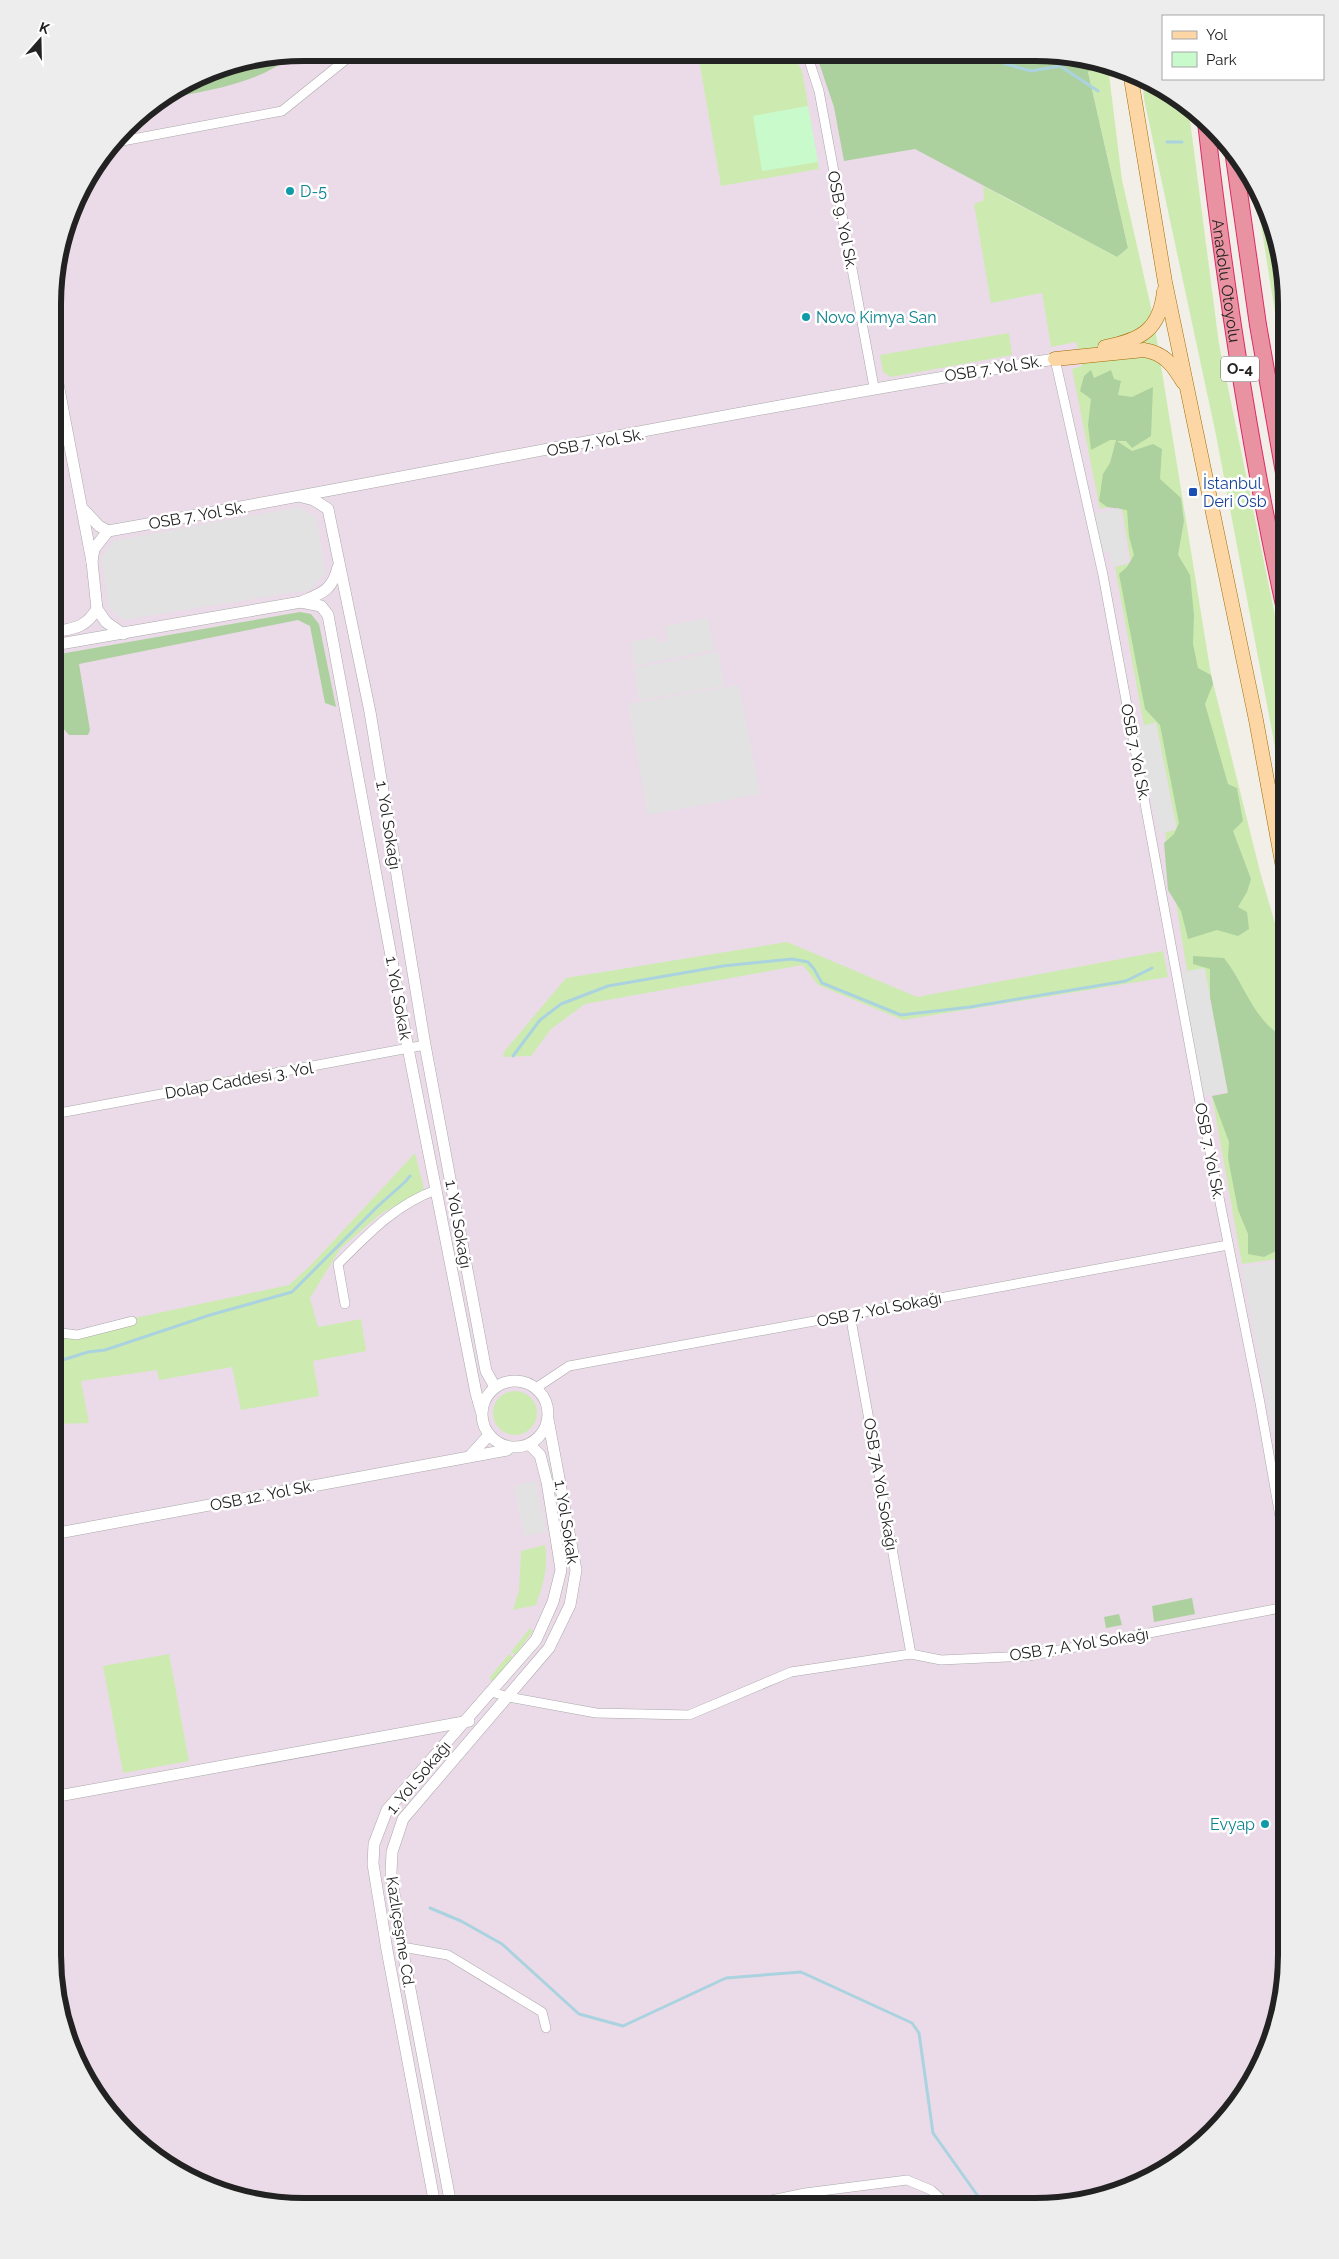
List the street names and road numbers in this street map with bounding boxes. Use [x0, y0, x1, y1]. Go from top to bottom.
street label: OSB 9. Yol Sk. [824, 169, 861, 271]
street label: Anadolu Otoyolu [1208, 218, 1244, 344]
street label: OSB 7. Yol Sk. [943, 351, 1043, 386]
road number: O-4 [1221, 356, 1259, 382]
street label: OSB 7. Yol Sk. [545, 425, 645, 460]
street label: OSB 7. Yol Sk. [147, 498, 247, 533]
street label: OSB 7. Yol Sk. [1117, 702, 1154, 802]
street label: 1. Yol Sokağı [372, 779, 405, 871]
street label: 1. Yol Sokak [382, 955, 415, 1042]
street label: Dolap Caddesi 3. Yol [163, 1058, 315, 1103]
street label: OSB 7. Yol Sk. [1191, 1101, 1228, 1201]
street label: 1. Yol Sokağı [441, 1178, 476, 1270]
street label: OSB 7. Yol Sokağı [815, 1288, 943, 1331]
street label: OSB 7A Yol Sokağı [859, 1416, 902, 1552]
street label: OSB 12. Yol Sk. [208, 1476, 316, 1515]
street label: 1. Yol Sokak [550, 1479, 583, 1566]
street label: OSB 7. A Yol Sokağı [1008, 1624, 1150, 1665]
street label: 1. Yol Sokağı [382, 1737, 454, 1818]
street label: Kazlıçeşme Cd. [382, 1875, 419, 1989]

